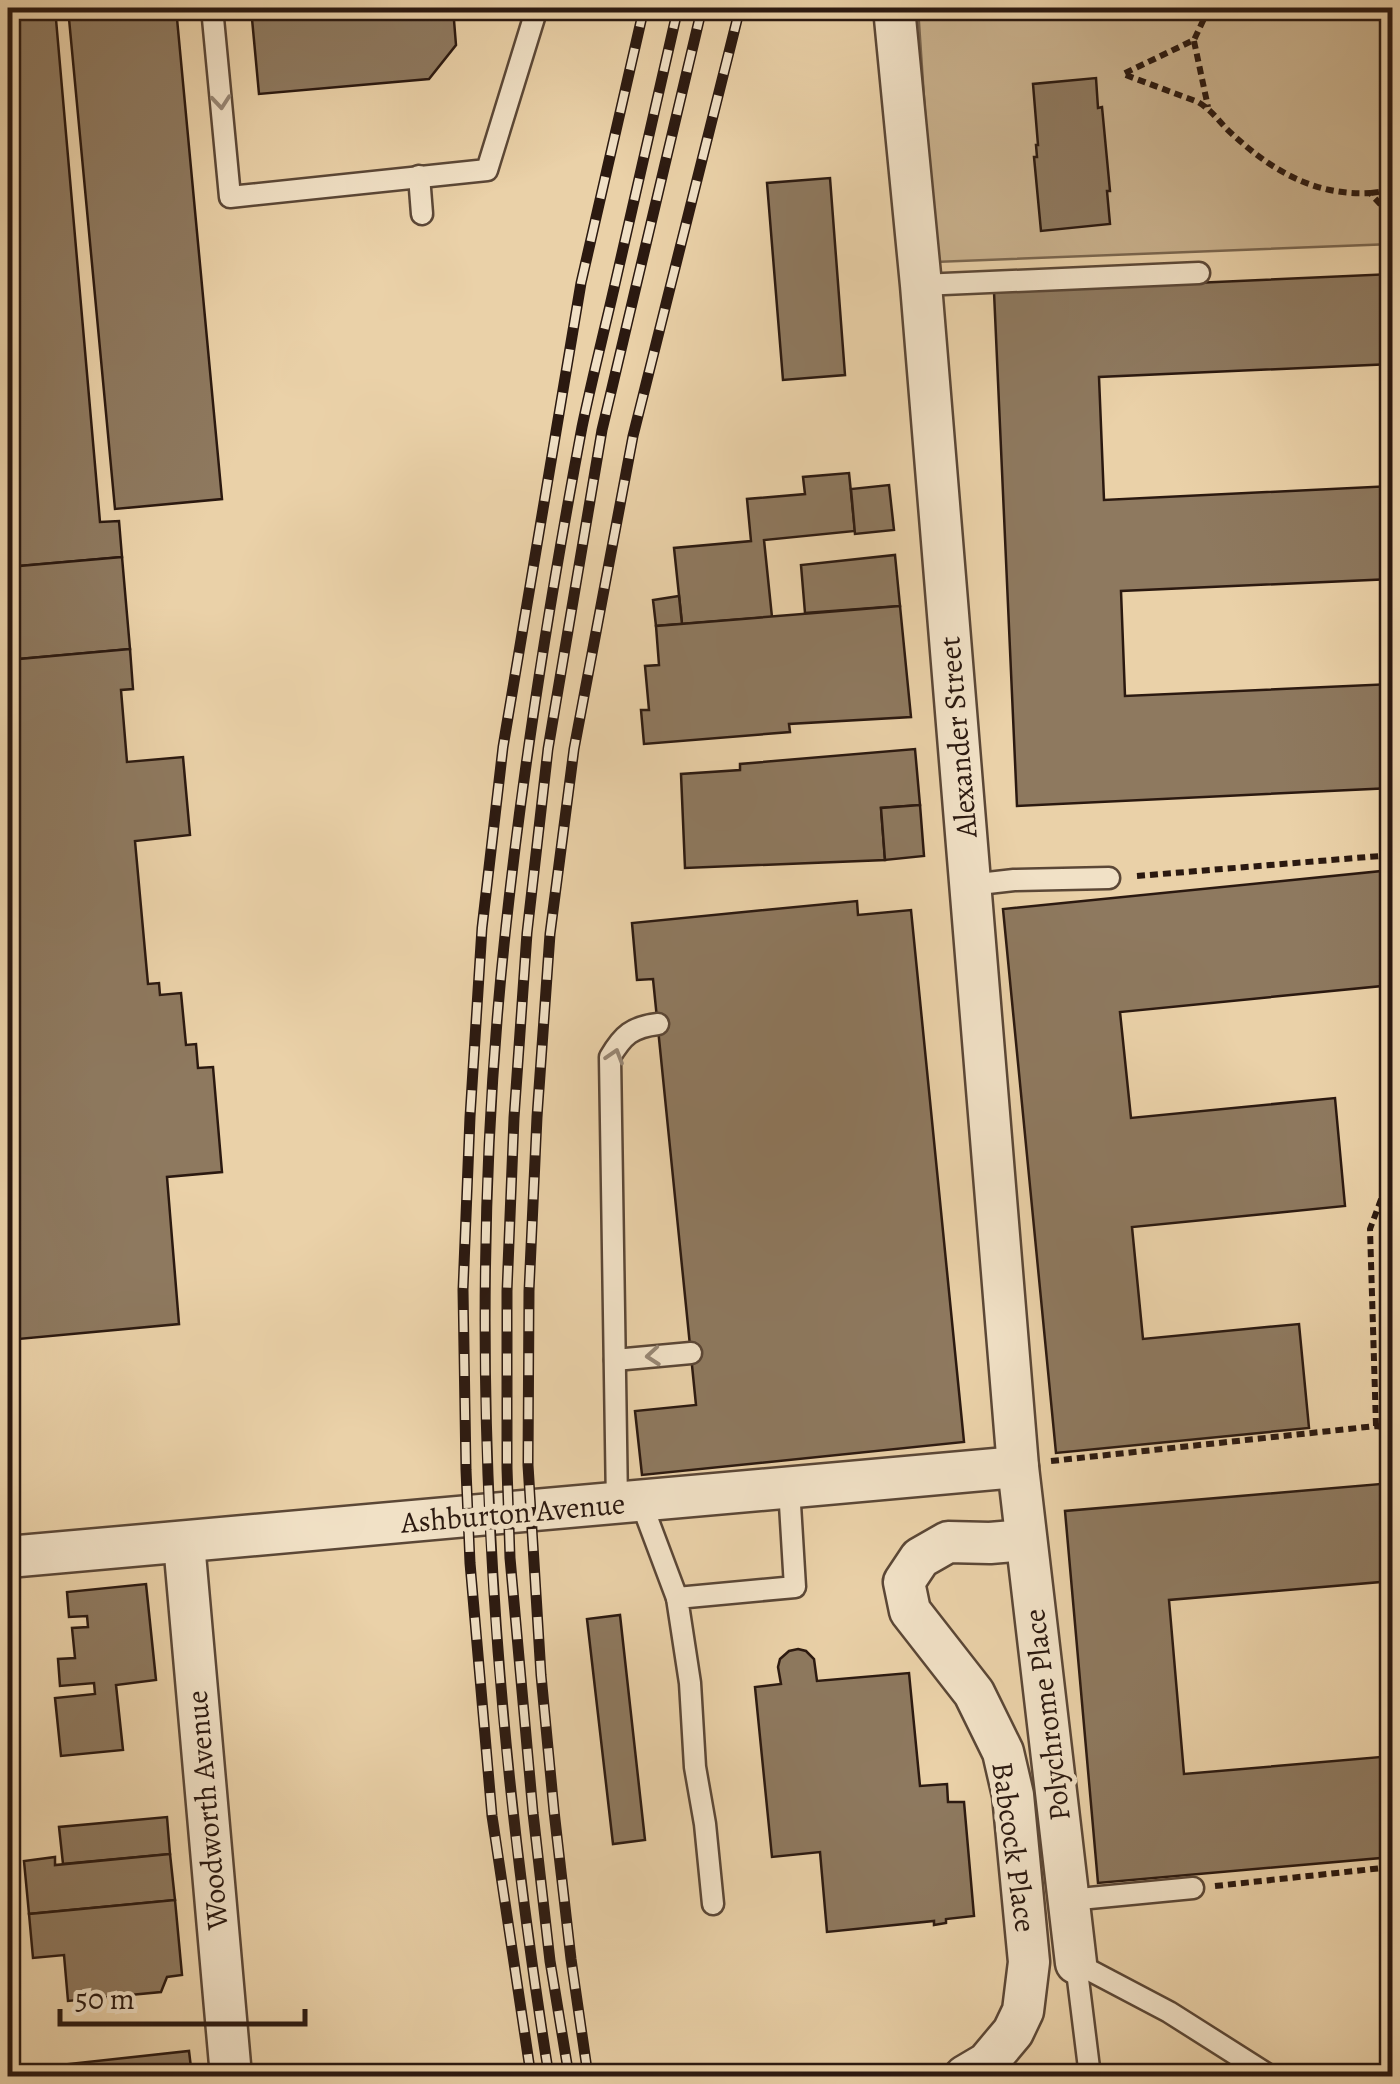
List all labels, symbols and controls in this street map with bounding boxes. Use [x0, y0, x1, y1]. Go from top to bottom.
one-way arrow [210, 95, 231, 111]
street label: Alexander Street [929, 635, 987, 840]
one-way arrow [603, 1048, 624, 1065]
one-way arrow [644, 1345, 660, 1367]
street label: Ashburton Avenue [398, 1483, 627, 1543]
street label: Polychrome Place [1014, 1607, 1080, 1823]
street label: Woodworth Avenue [177, 1689, 237, 1932]
street label: Babcock Place [982, 1759, 1046, 1935]
scale bar [60, 1964, 305, 2026]
text: 50 m [75, 1979, 135, 2019]

